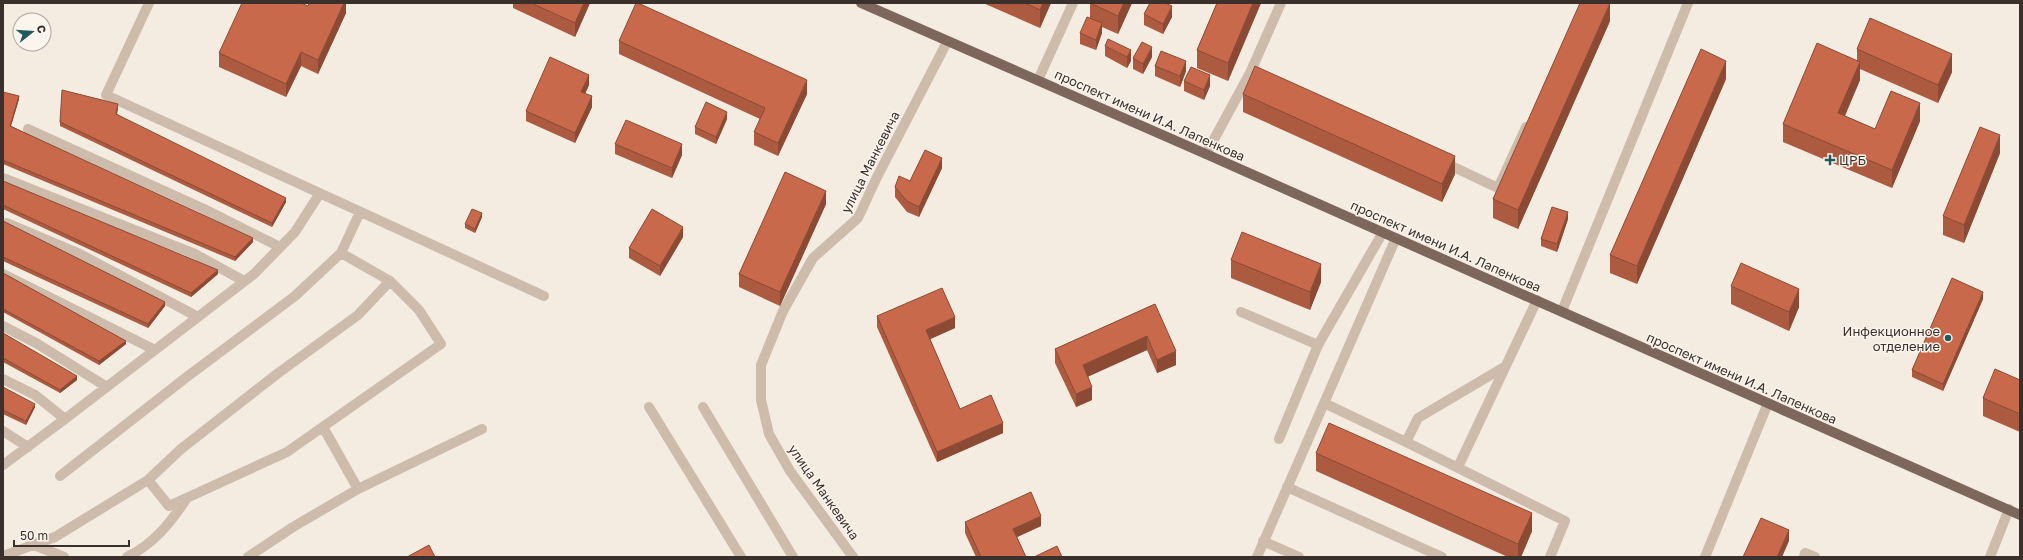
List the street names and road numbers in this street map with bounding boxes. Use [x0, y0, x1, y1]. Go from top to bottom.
street label: проспект имени И.А. Лапенкова [1052, 66, 1248, 164]
street label: улица Манкевича [837, 108, 903, 216]
street label: проспект имени И.А. Лапенкова [1348, 197, 1544, 295]
street label: проспект имени И.А. Лапенкова [1644, 329, 1840, 427]
street label: улица Манкевича [785, 441, 863, 543]

